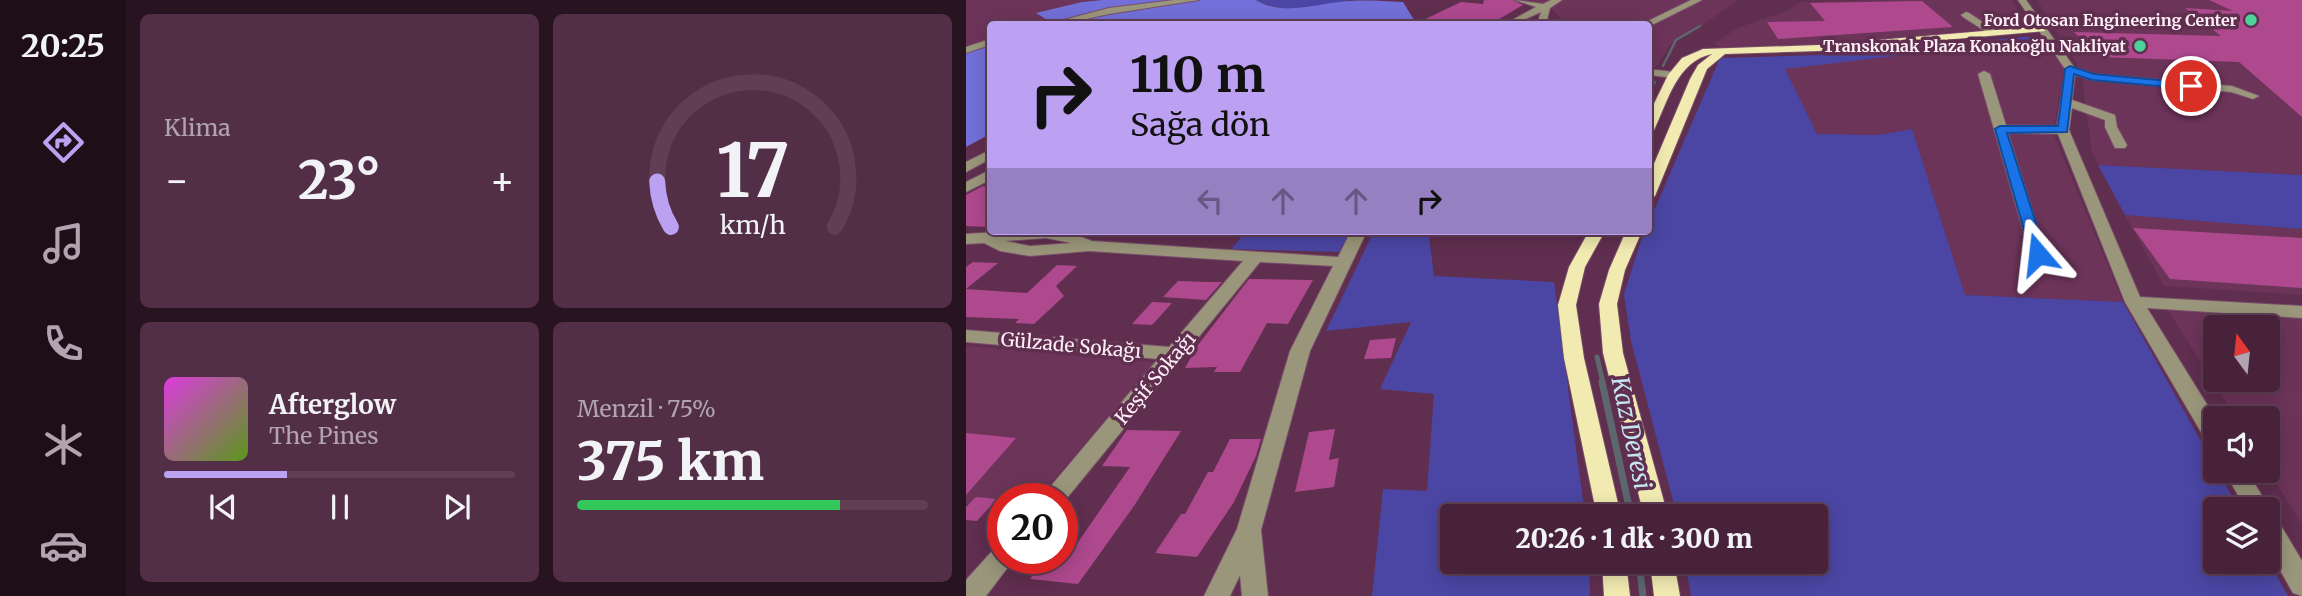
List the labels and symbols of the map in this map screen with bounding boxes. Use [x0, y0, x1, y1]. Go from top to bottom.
place label: Ford Otosan Engineering Center [1984, 10, 2238, 30]
marker: Ford Otosan Engineering Center [2243, 12, 2259, 28]
place label: Transkonak Plaza Konakoğlu Nakliyat [1823, 36, 2127, 56]
marker: Transkonak Plaza Konakoğlu Nakliyat [2132, 38, 2148, 54]
pin [2161, 56, 2221, 116]
position arrow [2001, 217, 2075, 291]
north arrow [2203, 315, 2280, 392]
street label: Gülzade Sokağı [1000, 327, 1142, 363]
street label: Keşif Sokağı [1110, 327, 1200, 429]
water label: Kaz Deresi [1604, 373, 1659, 492]
speed limit sign: 20 [987, 483, 1078, 574]

